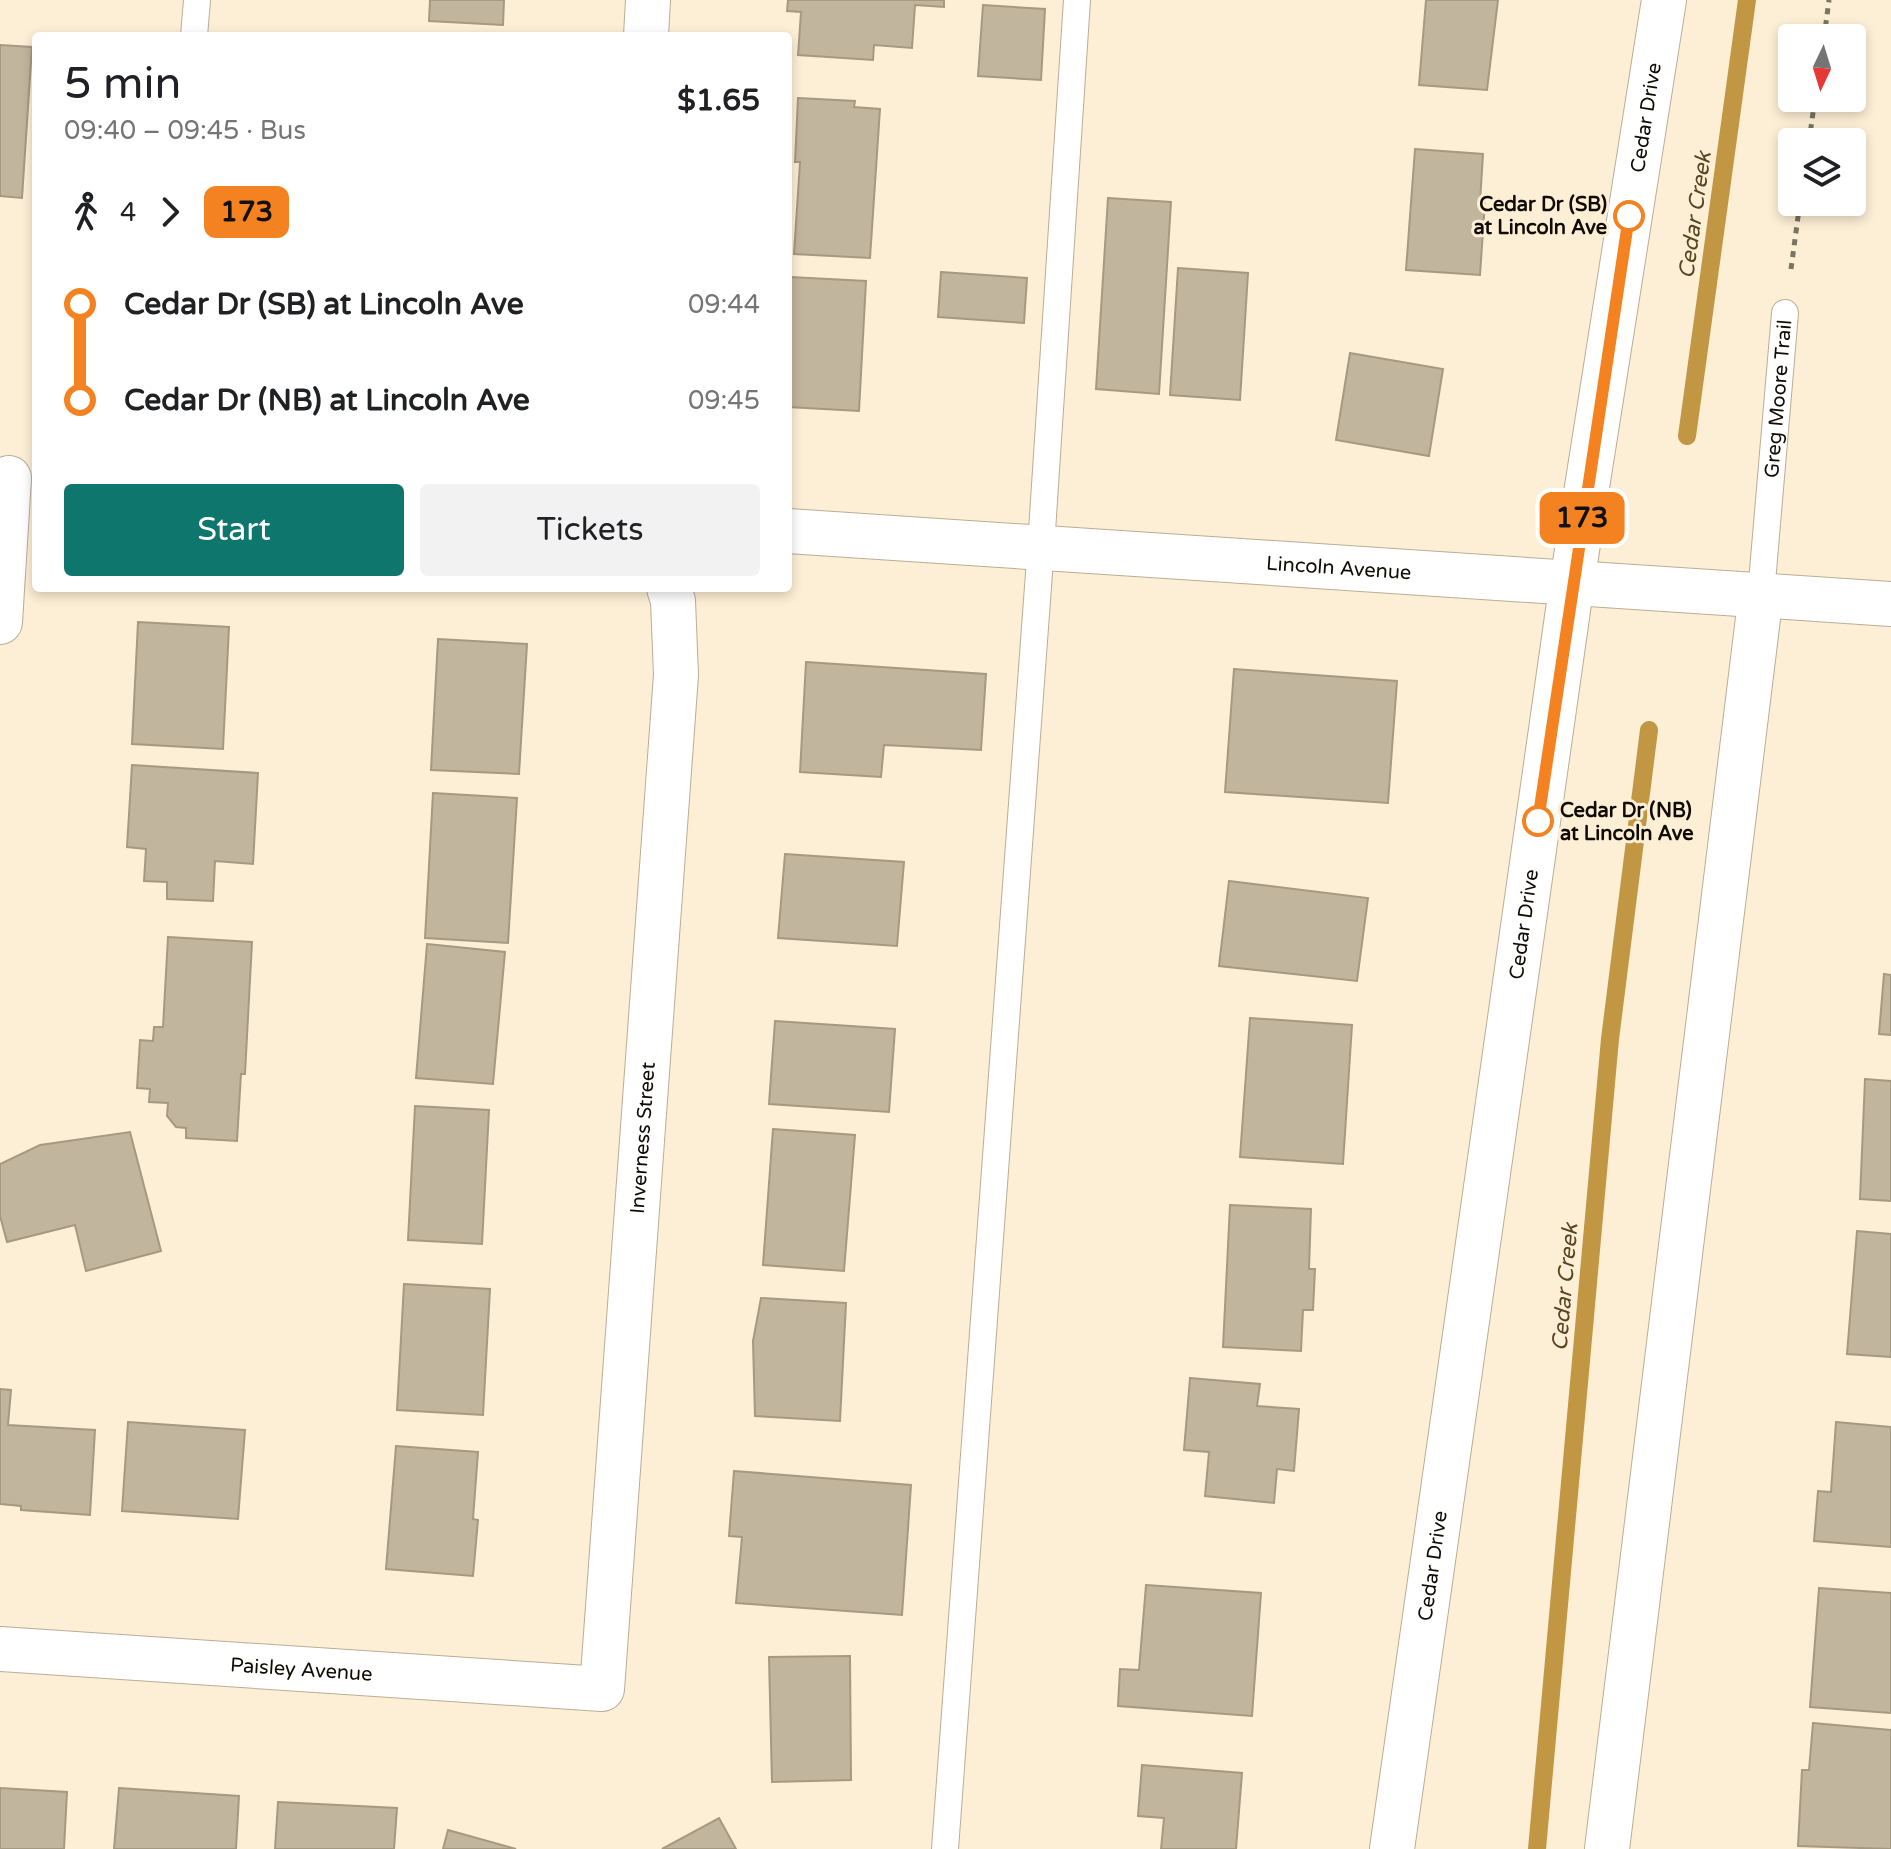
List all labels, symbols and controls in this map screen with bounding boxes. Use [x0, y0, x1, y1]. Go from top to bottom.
north arrow [1778, 24, 1866, 112]
map controls [1778, 24, 1866, 216]
text: 5 min [64, 58, 181, 111]
street label: Cedar Drive [1626, 61, 1667, 174]
text: $1.65 [677, 82, 760, 119]
text: 09:40 – 09:45 · Bus [64, 115, 306, 146]
button: layers [1778, 128, 1866, 216]
water label: Cedar Creek [1673, 148, 1717, 280]
icon: walk [64, 190, 108, 234]
icon: forward [148, 190, 192, 234]
place label: Cedar Dr (SB) at Lincoln Ave [1473, 193, 1607, 240]
text: 173 [220, 195, 273, 229]
text: 4 [120, 197, 136, 228]
marker: Cedar Dr (SB) at Lincoln Ave [1614, 201, 1644, 231]
text: Cedar Dr (SB) at Lincoln Ave [124, 286, 524, 323]
text: 09:44 [688, 289, 760, 320]
street label: Greg Moore Trail [1760, 319, 1797, 479]
text: Cedar Dr (NB) at Lincoln Ave [124, 382, 530, 419]
text: 09:45 [688, 385, 760, 416]
button: Start [64, 484, 404, 576]
button: Tickets [420, 484, 760, 576]
line badge: 173 [1536, 492, 1628, 544]
text: 173 [1556, 501, 1608, 535]
street label: Lincoln Avenue [1265, 552, 1412, 585]
place label: Cedar Dr (NB) at Lincoln Ave [1560, 799, 1694, 846]
marker: Cedar Dr (NB) at Lincoln Ave [1523, 806, 1553, 836]
street label: Cedar Drive [1505, 868, 1544, 981]
street label: Inverness Street [626, 1061, 661, 1215]
water label: Cedar Creek [1546, 1220, 1584, 1352]
street label: Cedar Drive [1414, 1509, 1453, 1623]
street label: Paisley Avenue [229, 1653, 373, 1687]

